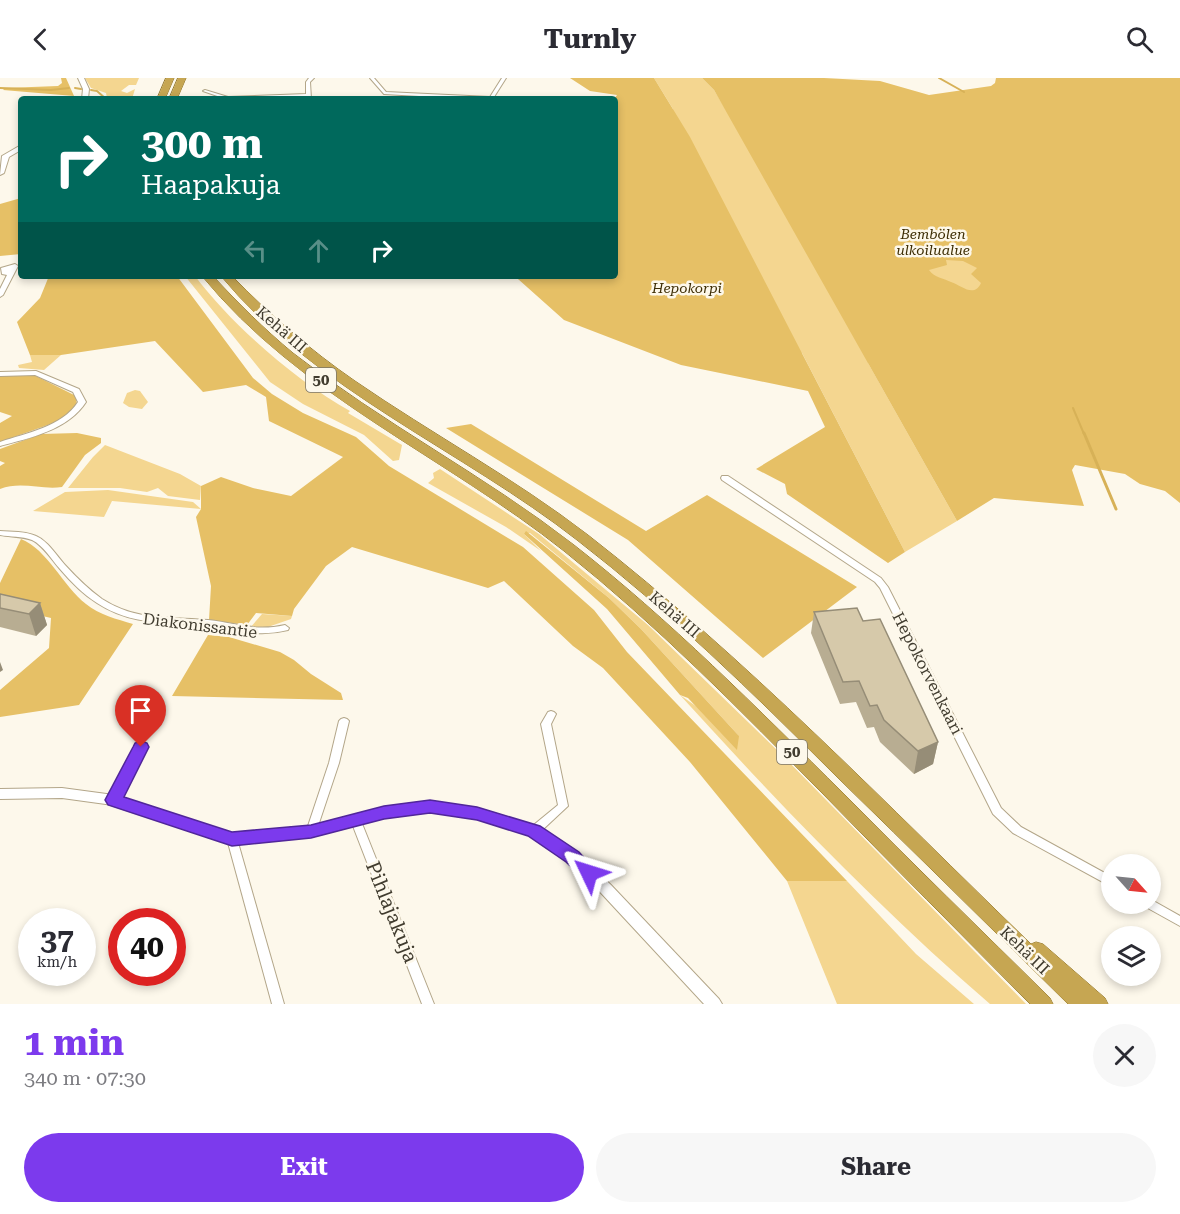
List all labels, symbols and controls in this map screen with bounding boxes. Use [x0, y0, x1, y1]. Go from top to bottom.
icon: back [24, 23, 57, 56]
text: Turnly [544, 23, 636, 55]
icon: search [1123, 23, 1156, 56]
text: 300 m [141, 119, 263, 168]
icon: right [42, 120, 120, 198]
text: Haapakuja [141, 169, 280, 201]
park label: Bembölen ulkoilualue [896, 226, 970, 258]
icon: left [239, 234, 272, 267]
icon: ahead [302, 234, 335, 267]
icon: right [365, 234, 398, 267]
park label: Hepokorpi [651, 280, 722, 296]
street label: Kehä III [252, 302, 311, 357]
road number: 50 [306, 368, 336, 392]
street label: Kehä III [645, 587, 704, 642]
street label: Diakonissantie [142, 609, 258, 642]
street label: Hepokorvenkaari [888, 609, 967, 738]
pin [115, 685, 166, 747]
icon: arrive [124, 694, 157, 727]
road number: 50 [777, 740, 807, 764]
position arrow [557, 841, 621, 905]
north arrow [1101, 854, 1161, 914]
map controls [1101, 854, 1161, 986]
street label: Pihlajakuja [361, 858, 423, 966]
speed limit sign: 40 [108, 908, 186, 986]
text: 37 [40, 922, 74, 957]
street label: Kehä III [996, 922, 1053, 978]
button: layers [1101, 926, 1161, 986]
text: km/h [37, 953, 77, 971]
text: 1 min [24, 1022, 124, 1064]
button: close [1093, 1024, 1156, 1087]
text: 340 m · 07:30 [24, 1066, 146, 1090]
button: Exit [24, 1133, 584, 1202]
button: Share [596, 1133, 1156, 1202]

